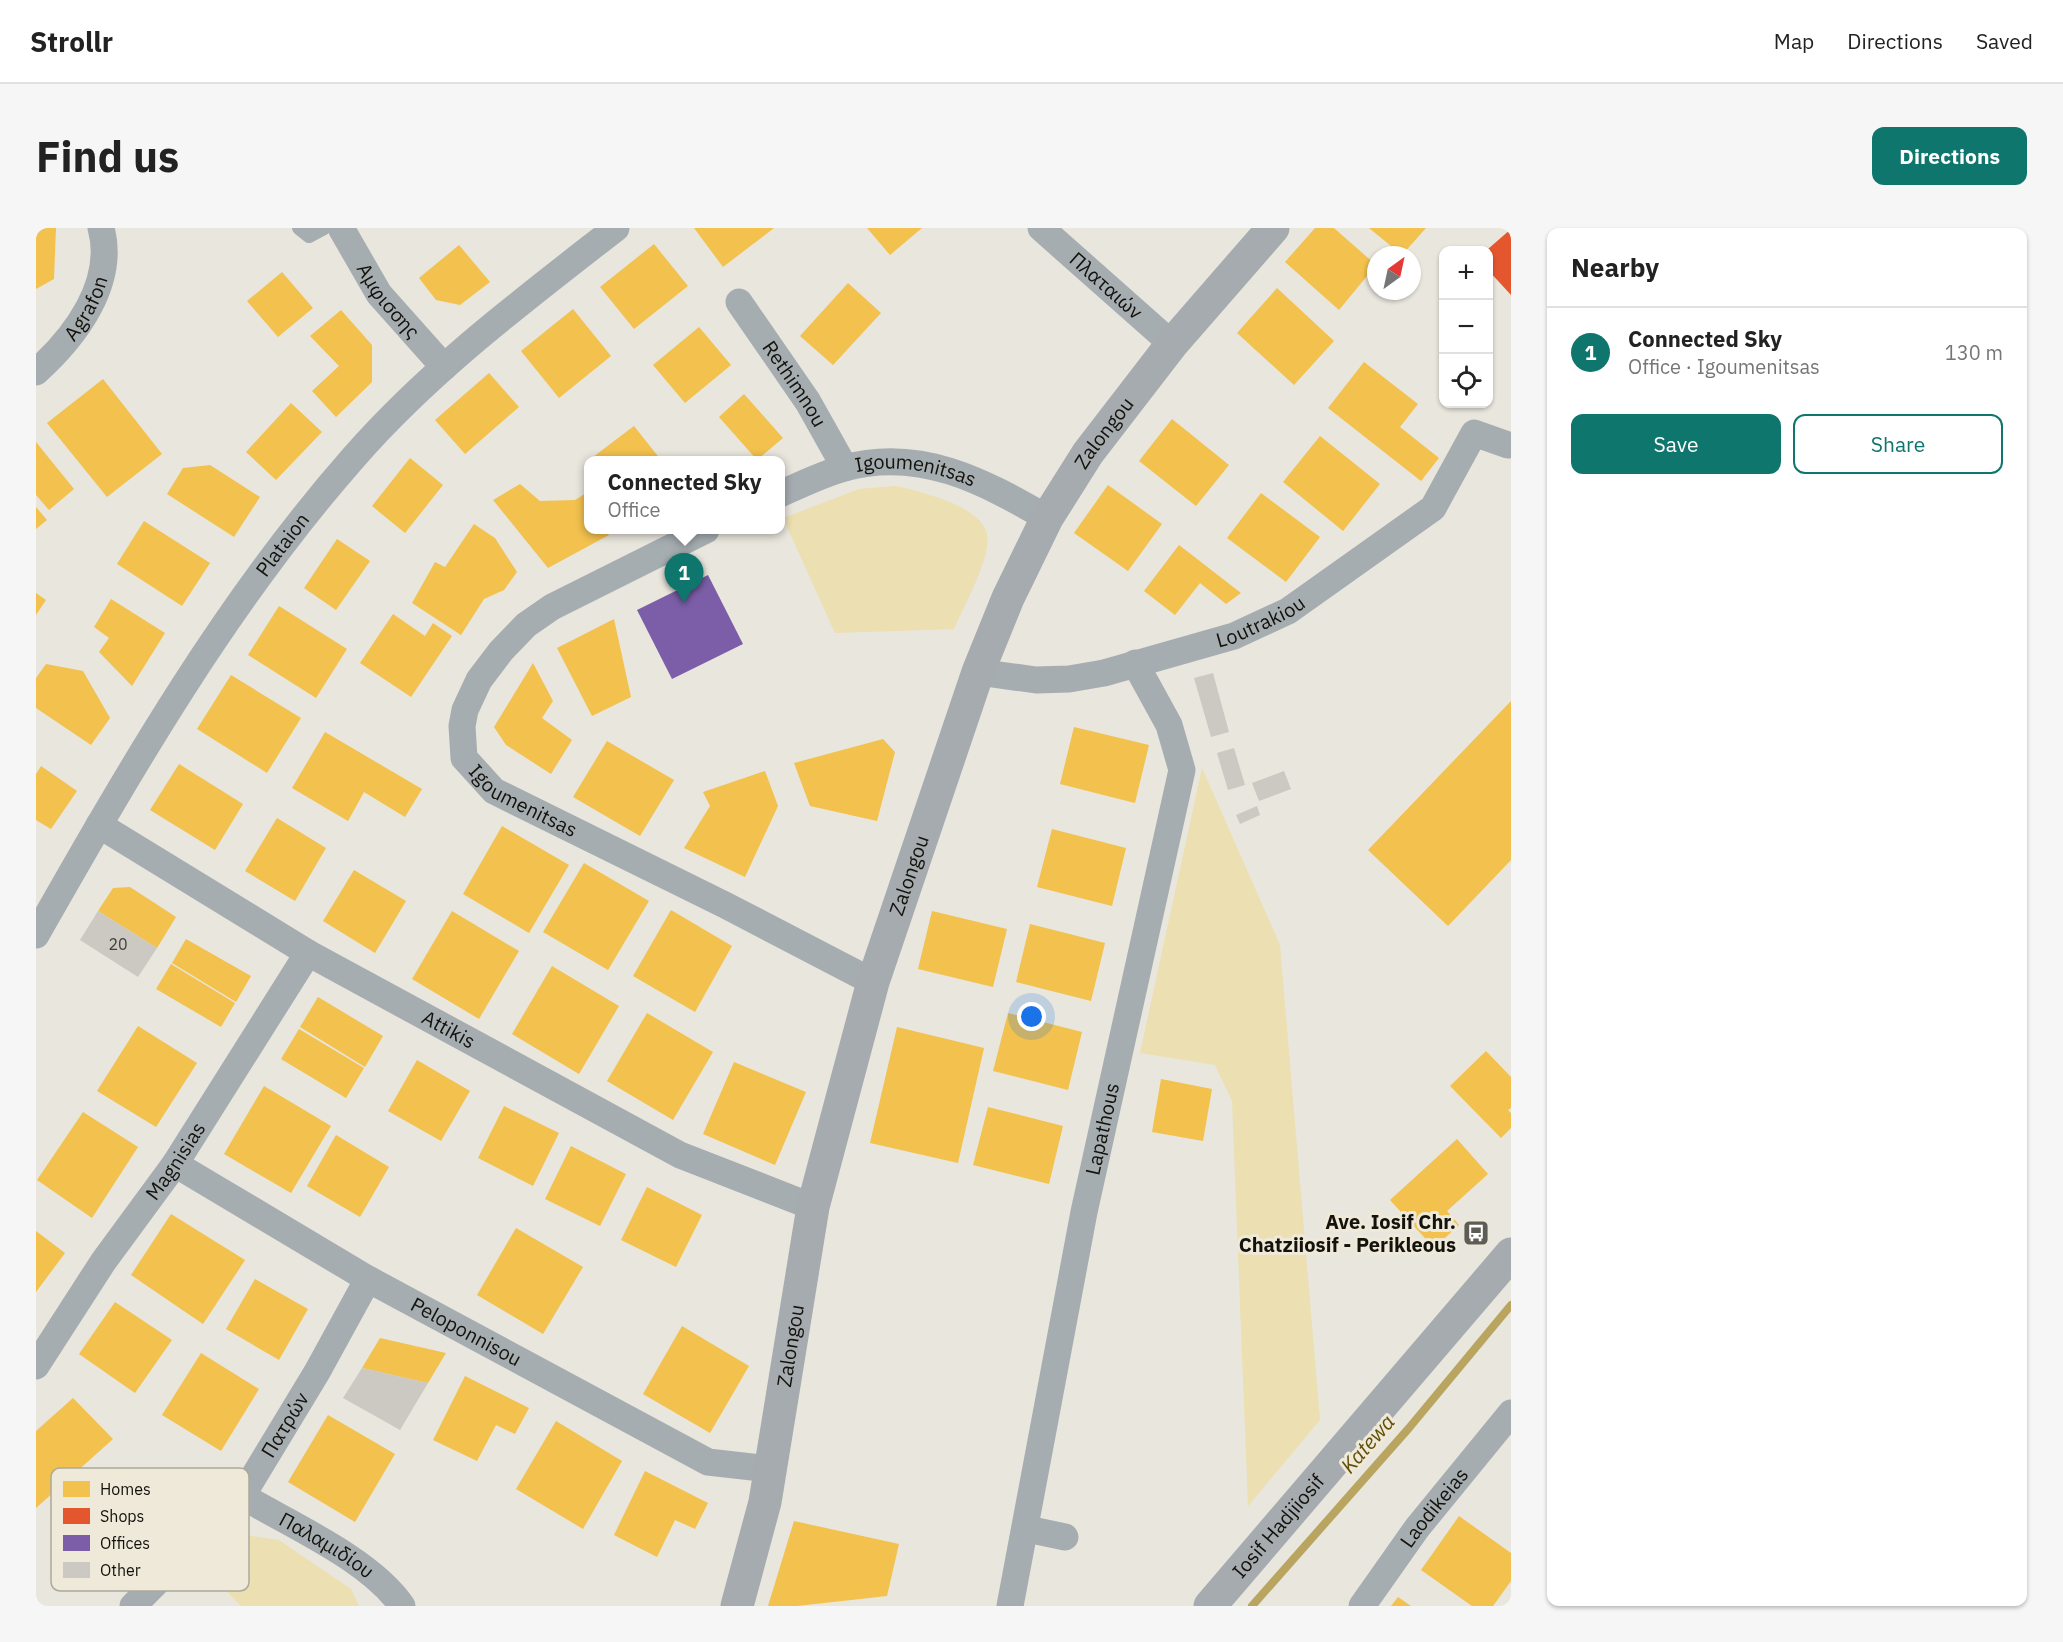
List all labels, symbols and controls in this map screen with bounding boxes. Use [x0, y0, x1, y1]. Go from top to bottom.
text: Strollr [30, 23, 113, 60]
text: Map [1774, 27, 1814, 55]
text: Directions [1847, 27, 1943, 55]
text: Saved [1976, 27, 2033, 55]
button: Directions [1872, 127, 2027, 185]
text: Find us [36, 129, 179, 184]
street label: Πλαταιών [1064, 245, 1149, 325]
north arrow [1367, 246, 1421, 300]
map controls [1439, 246, 1493, 408]
button: + [1439, 246, 1493, 300]
text: Nearby [1571, 250, 1659, 284]
street label: Αμφισσης [351, 258, 426, 344]
street label: Agrafon [57, 272, 114, 346]
button: − [1439, 300, 1493, 354]
text: Connected Sky [1628, 324, 1782, 353]
street label: Rethimnou [757, 335, 833, 432]
text: 1 [1585, 339, 1597, 366]
text: 130 m [1945, 339, 2003, 366]
text: Office · Igoumenitsas [1628, 353, 1820, 380]
button: locate [1439, 354, 1493, 408]
street label: Zalongou [1068, 391, 1139, 474]
button: Save [1571, 414, 1781, 474]
button: Share [1793, 414, 2003, 474]
street label: Igoumenitsas [852, 447, 980, 493]
popup [584, 456, 785, 534]
text: Connected Sky [607, 467, 762, 496]
text: Office [607, 496, 660, 523]
street label: Plataion [249, 507, 315, 582]
pin: 1 [664, 554, 704, 603]
street label: Loutrakiou [1213, 589, 1310, 653]
street label: Igoumenitsas [463, 758, 582, 843]
street label: Zalongou [882, 831, 935, 919]
house number: 20 [108, 934, 128, 954]
your location [1017, 1002, 1046, 1031]
street label: Attikis [417, 1003, 480, 1054]
street label: Lapathous [1079, 1080, 1125, 1177]
street label: Magnisias [139, 1117, 211, 1205]
place label: Ave. Iosif Chr. Chatziiosif - Perikleous [1239, 1208, 1456, 1258]
bus stop icon: Ave. Iosif Chr. Chatziiosif - Perikleous [1461, 1218, 1491, 1248]
street label: Peloponnisou [406, 1290, 527, 1372]
street label: Zalongou [770, 1302, 810, 1389]
street label: Πατρών [254, 1387, 315, 1462]
water label: Katewa [1334, 1408, 1400, 1479]
street label: Laodikeias [1393, 1462, 1474, 1553]
legend [51, 1468, 249, 1591]
street label: Iosif Hadjiiosif [1226, 1468, 1330, 1584]
text: Homes [100, 1479, 151, 1499]
street label: Παλαμιδίου [275, 1505, 380, 1584]
text: Shops [100, 1506, 144, 1526]
text: Offices [100, 1533, 150, 1553]
text: Other [100, 1560, 141, 1580]

